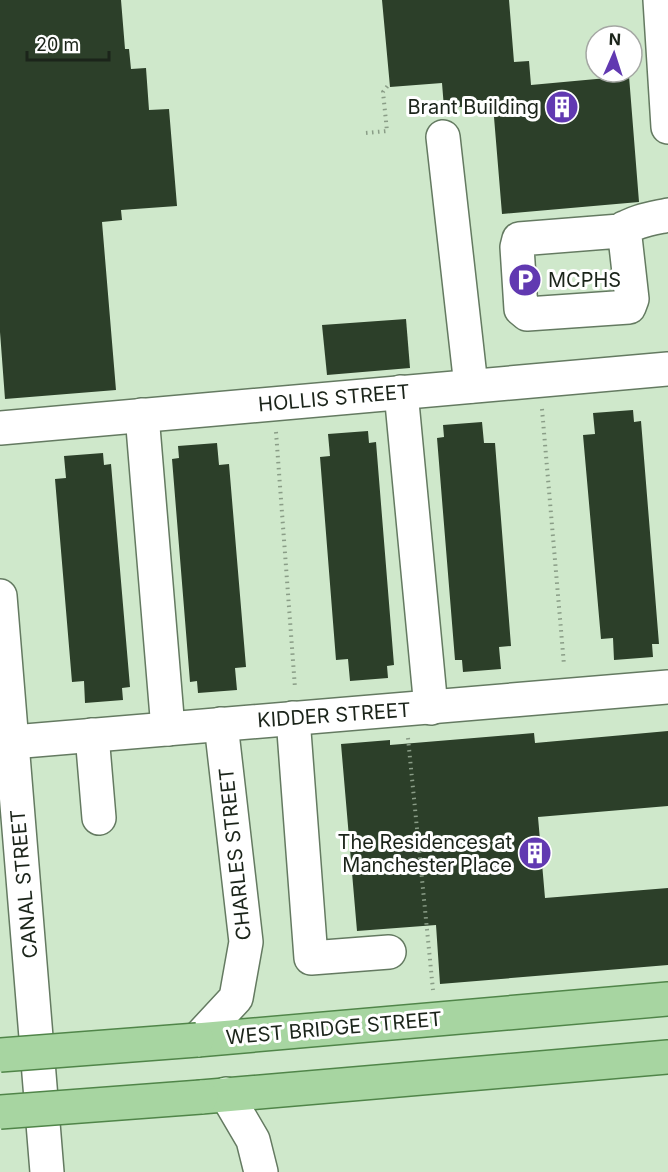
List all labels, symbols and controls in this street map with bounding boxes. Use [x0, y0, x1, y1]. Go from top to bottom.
scale bar [27, 24, 110, 62]
north arrow [584, 24, 644, 84]
text: N [608, 29, 621, 49]
text: 20 m [36, 34, 79, 55]
building icon: Brant Building [544, 89, 580, 125]
place label: Brant Building [407, 95, 539, 119]
parking icon: MCPHS [507, 262, 543, 298]
place label: MCPHS [548, 268, 621, 292]
street label: HOLLIS STREET [257, 379, 411, 417]
street label: KIDDER STREET [256, 698, 412, 732]
street label: CHARLES STREET [214, 766, 256, 942]
street label: CANAL STREET [6, 809, 42, 959]
place label: The Residences at Manchester Place [338, 830, 512, 877]
building icon: The Residences at Manchester Place [517, 835, 553, 871]
street label: WEST BRIDGE STREET [225, 1007, 443, 1049]

